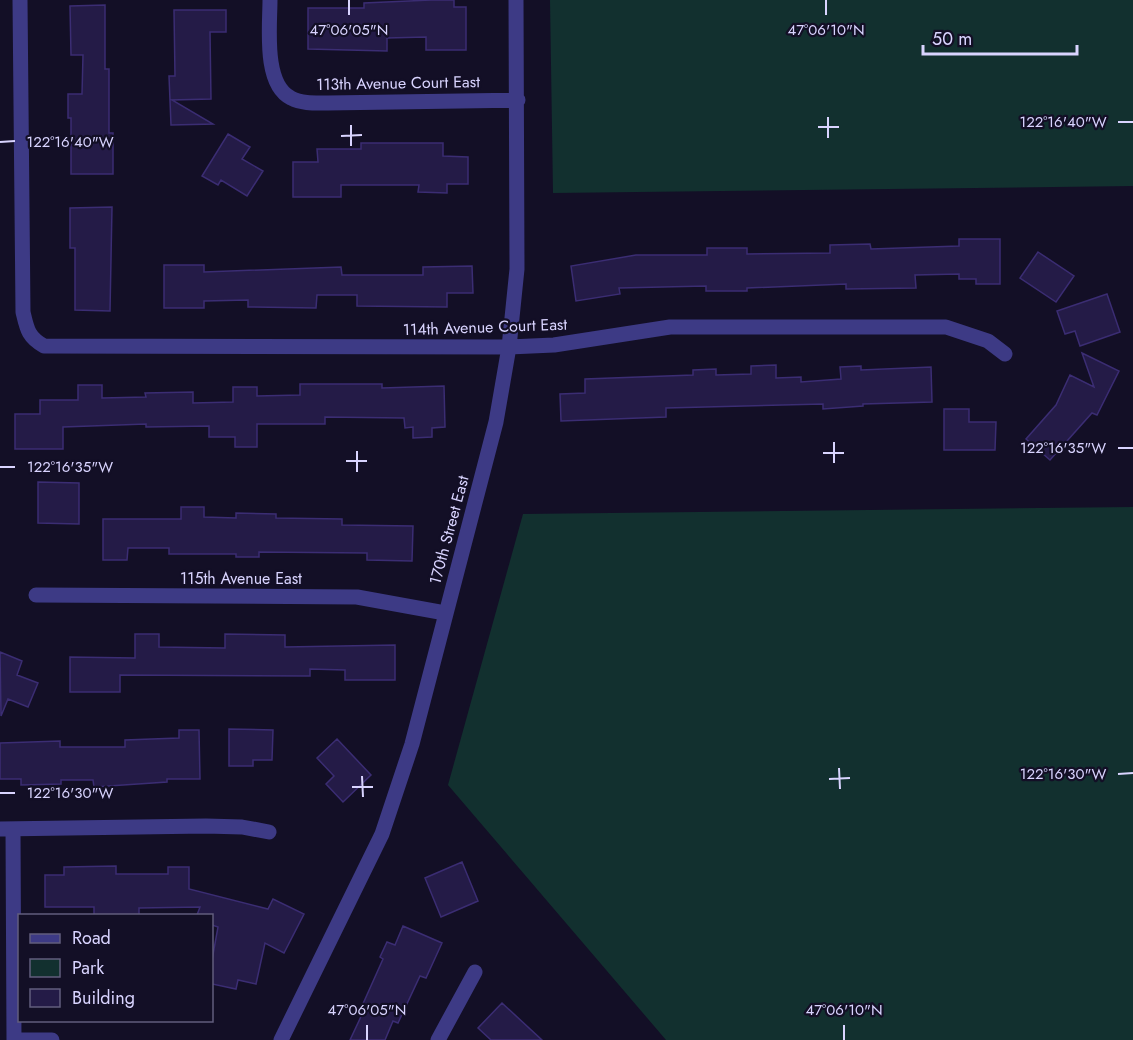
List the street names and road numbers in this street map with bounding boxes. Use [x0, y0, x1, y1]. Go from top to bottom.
street label: 113th Avenue Court East [316, 70, 480, 96]
street label: 114th Avenue Court East [402, 313, 568, 341]
street label: 170th Street East [423, 473, 475, 587]
street label: 115th Avenue East [180, 567, 302, 590]

